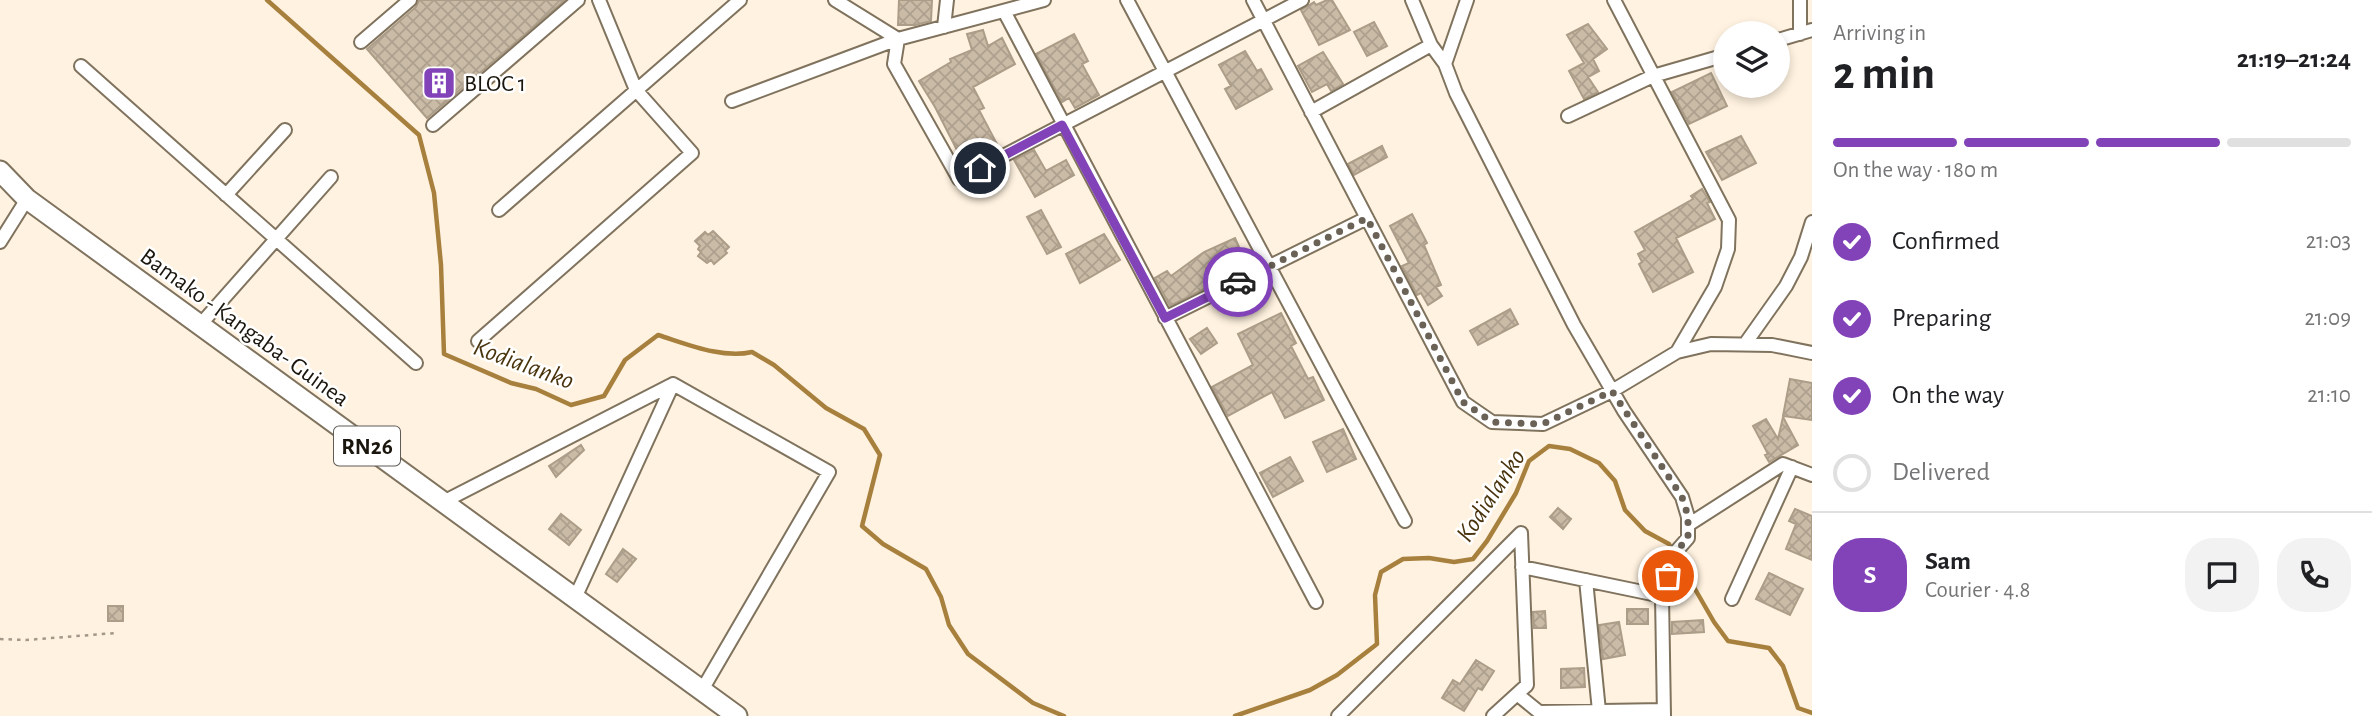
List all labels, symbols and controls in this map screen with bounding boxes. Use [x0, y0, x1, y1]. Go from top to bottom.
map controls [1713, 21, 1790, 98]
button: layers [1713, 21, 1790, 98]
text: Arriving in [1833, 22, 1926, 45]
text: 21:19–21:24 [2237, 46, 2351, 72]
text: 2 min [1833, 51, 1935, 97]
building icon: BLOC 1 [420, 64, 458, 102]
place label: BLOC 1 [464, 72, 526, 96]
pin [950, 138, 1010, 198]
icon: home [961, 149, 999, 187]
text: On the way · 180 m [1833, 159, 1998, 182]
icon: check [1833, 223, 1871, 261]
text: Confirmed [1892, 228, 2000, 254]
text: 21:03 [2306, 230, 2351, 253]
street label: Bamako - Kangaba- Guinea [136, 244, 353, 411]
courier [1203, 247, 1273, 317]
icon: car [1219, 263, 1257, 301]
icon: check [1833, 300, 1871, 338]
text: Preparing [1892, 305, 1991, 331]
text: 21:09 [2304, 307, 2351, 330]
water label: Kodialanko [470, 334, 577, 394]
icon: check [1833, 377, 1871, 415]
text: On the way [1892, 382, 2004, 408]
text: 21:10 [2307, 384, 2351, 407]
road number: RN26 [334, 426, 400, 466]
water label: Kodialanko [1451, 445, 1530, 547]
text: Delivered [1892, 459, 1990, 485]
button: chat [2185, 538, 2259, 612]
button: phone [2277, 538, 2351, 612]
pin [1638, 546, 1698, 606]
text: Sam [1925, 548, 1971, 574]
icon: bag [1649, 557, 1687, 595]
text: S [1864, 562, 1876, 588]
text: Courier · 4.8 [1925, 579, 2030, 602]

